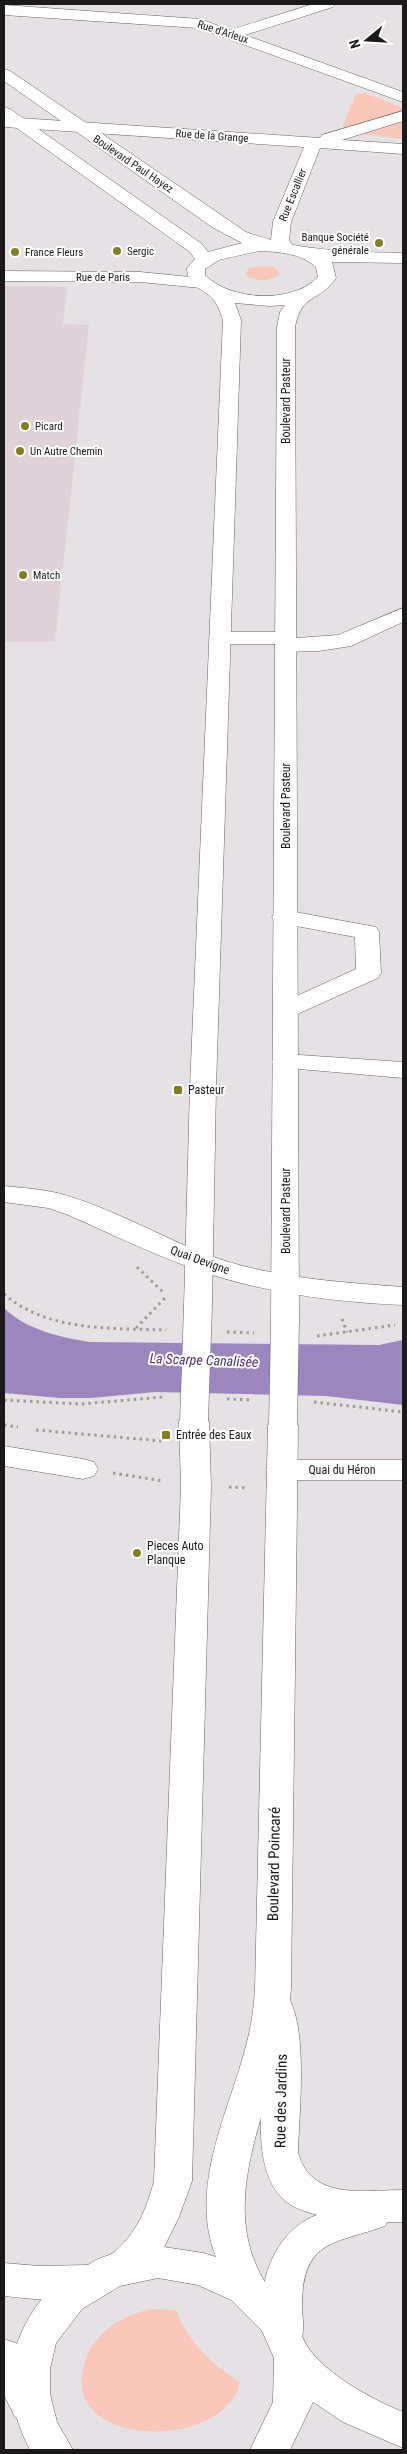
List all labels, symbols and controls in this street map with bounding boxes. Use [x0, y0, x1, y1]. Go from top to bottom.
north arrow [342, 15, 392, 65]
street label: Rue d'Arleux [196, 18, 250, 46]
text: N [346, 37, 364, 51]
street label: Rue de la Grange [175, 127, 249, 145]
street label: Boulevard Paul Hayez [90, 132, 176, 196]
street label: Rue Escallier [277, 166, 310, 223]
place label: Banque Société générale [301, 231, 369, 257]
marker: Banque Société générale [373, 237, 385, 249]
marker: Sergic [111, 245, 123, 257]
place label: Sergic [127, 245, 154, 258]
marker: France Fleurs [9, 246, 21, 258]
place label: France Fleurs [25, 246, 83, 259]
street label: Rue de Paris [76, 271, 130, 284]
street label: Boulevard Pasteur [279, 358, 293, 444]
marker: Picard [19, 420, 31, 432]
place label: Picard [35, 420, 63, 433]
marker: Un Autre Chemin [14, 445, 26, 457]
place label: Un Autre Chemin [30, 445, 103, 458]
marker: Match [17, 569, 29, 581]
place label: Match [33, 569, 60, 582]
street label: Boulevard Pasteur [279, 763, 293, 849]
place label: Pasteur [188, 1083, 225, 1097]
marker: Pasteur [172, 1084, 184, 1096]
street label: Boulevard Pasteur [279, 1168, 293, 1254]
street label: Quai Devigne [169, 1243, 232, 1277]
water label: La Scarpe Canalisée [149, 1350, 259, 1370]
place label: Entrée des Eaux [176, 1428, 251, 1442]
marker: Entrée des Eaux [160, 1429, 172, 1441]
street label: Quai du Héron [308, 1463, 376, 1477]
place label: Pieces Auto Planque [147, 1539, 204, 1567]
marker: Pieces Auto Planque [131, 1547, 143, 1559]
street label: Boulevard Poincaré [264, 1807, 284, 1921]
street label: Rue des Jardins [271, 2054, 291, 2148]

